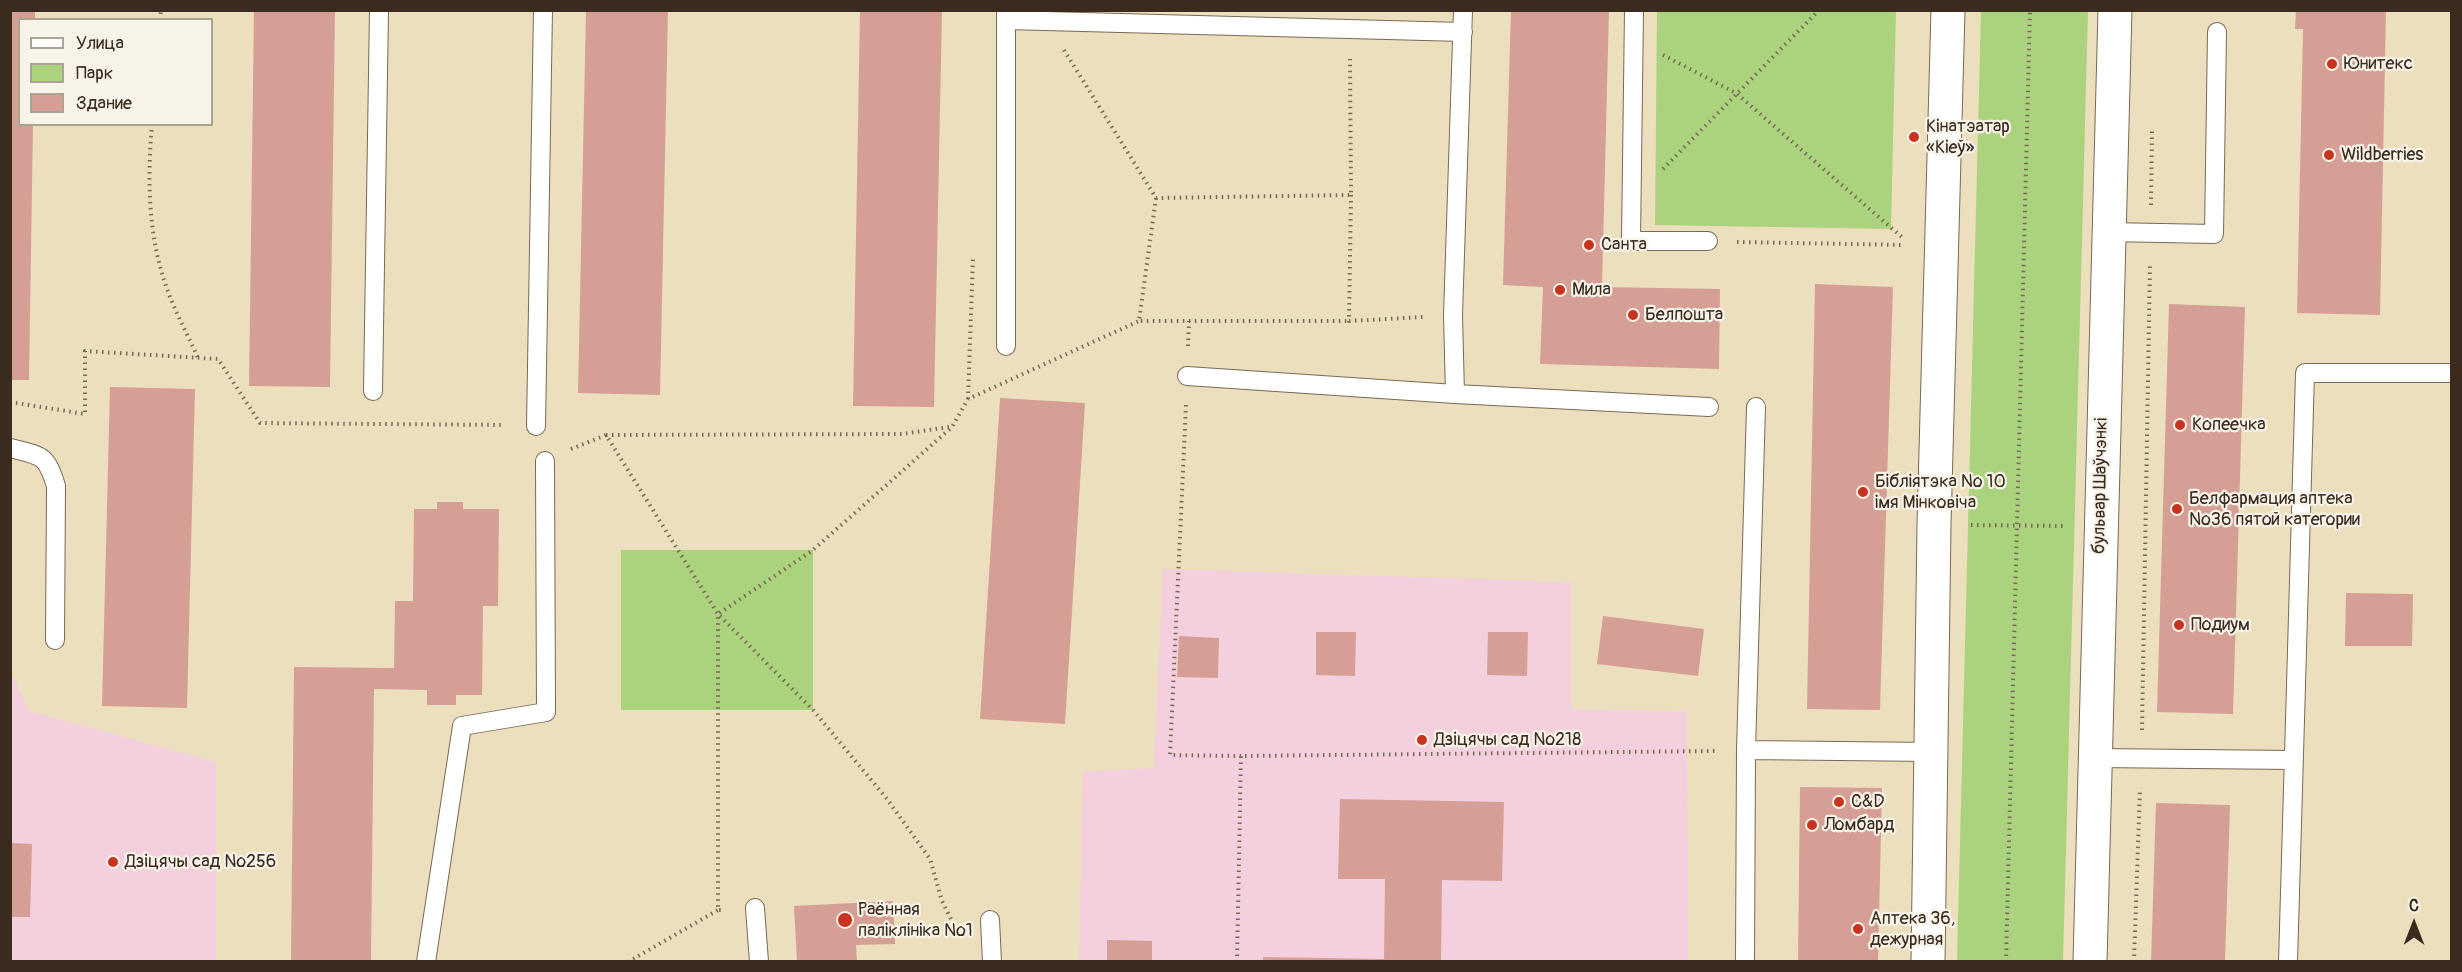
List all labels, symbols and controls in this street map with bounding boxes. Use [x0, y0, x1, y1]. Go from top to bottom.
legend [18, 18, 213, 126]
text: Улица [76, 32, 124, 55]
place label: Юнитекс [2344, 53, 2413, 75]
marker: Юнитекс [2325, 57, 2339, 71]
text: Парк [76, 62, 113, 85]
text: Здание [76, 92, 132, 115]
place label: Кінатэатар «Кіеў» [1926, 116, 2010, 158]
marker: Кінатэатар «Кіеў» [1907, 130, 1921, 144]
place label: Wildberries [2341, 144, 2423, 166]
marker: Wildberries [2322, 148, 2336, 162]
place label: Санта [1601, 234, 1647, 256]
marker: Санта [1582, 238, 1596, 252]
place label: Мила [1572, 279, 1611, 301]
marker: Мила [1553, 283, 1567, 297]
place label: Белпошта [1645, 304, 1723, 326]
marker: Белпошта [1626, 308, 1640, 322]
place label: Копеечка [2192, 414, 2266, 436]
street label: бульвар Шаўчэнкі [2089, 418, 2113, 554]
marker: Копеечка [2173, 418, 2187, 432]
place label: Бібліятэка № 10 імя Мінковіча [1875, 471, 2006, 514]
marker: Бібліятэка № 10 імя Мінковіча [1856, 485, 1870, 499]
place label: Белфармация аптека №36 пятой категории [2189, 488, 2360, 530]
marker: Белфармация аптека №36 пятой категории [2170, 502, 2184, 516]
place label: Подиум [2191, 614, 2250, 636]
marker: Подиум [2172, 618, 2186, 632]
place label: Дзіцячы сад №218 [1434, 729, 1581, 751]
marker: Дзіцячы сад №218 [1415, 733, 1429, 747]
place label: C&D [1851, 791, 1885, 813]
marker: C&D [1832, 795, 1846, 809]
place label: Ломбард [1824, 814, 1894, 836]
marker: Ломбард [1805, 818, 1819, 832]
place label: Дзіцячы сад №256 [125, 851, 276, 873]
marker: Дзіцячы сад №256 [106, 855, 120, 869]
north arrow [2384, 894, 2444, 954]
text: С [2409, 896, 2419, 916]
place label: Раённая паліклініка №1 [858, 899, 973, 942]
place label: Аптека 36, дежурная [1870, 908, 1955, 950]
marker: Раённая паліклініка №1 [836, 911, 854, 929]
marker: Аптека 36, дежурная [1851, 922, 1865, 936]

